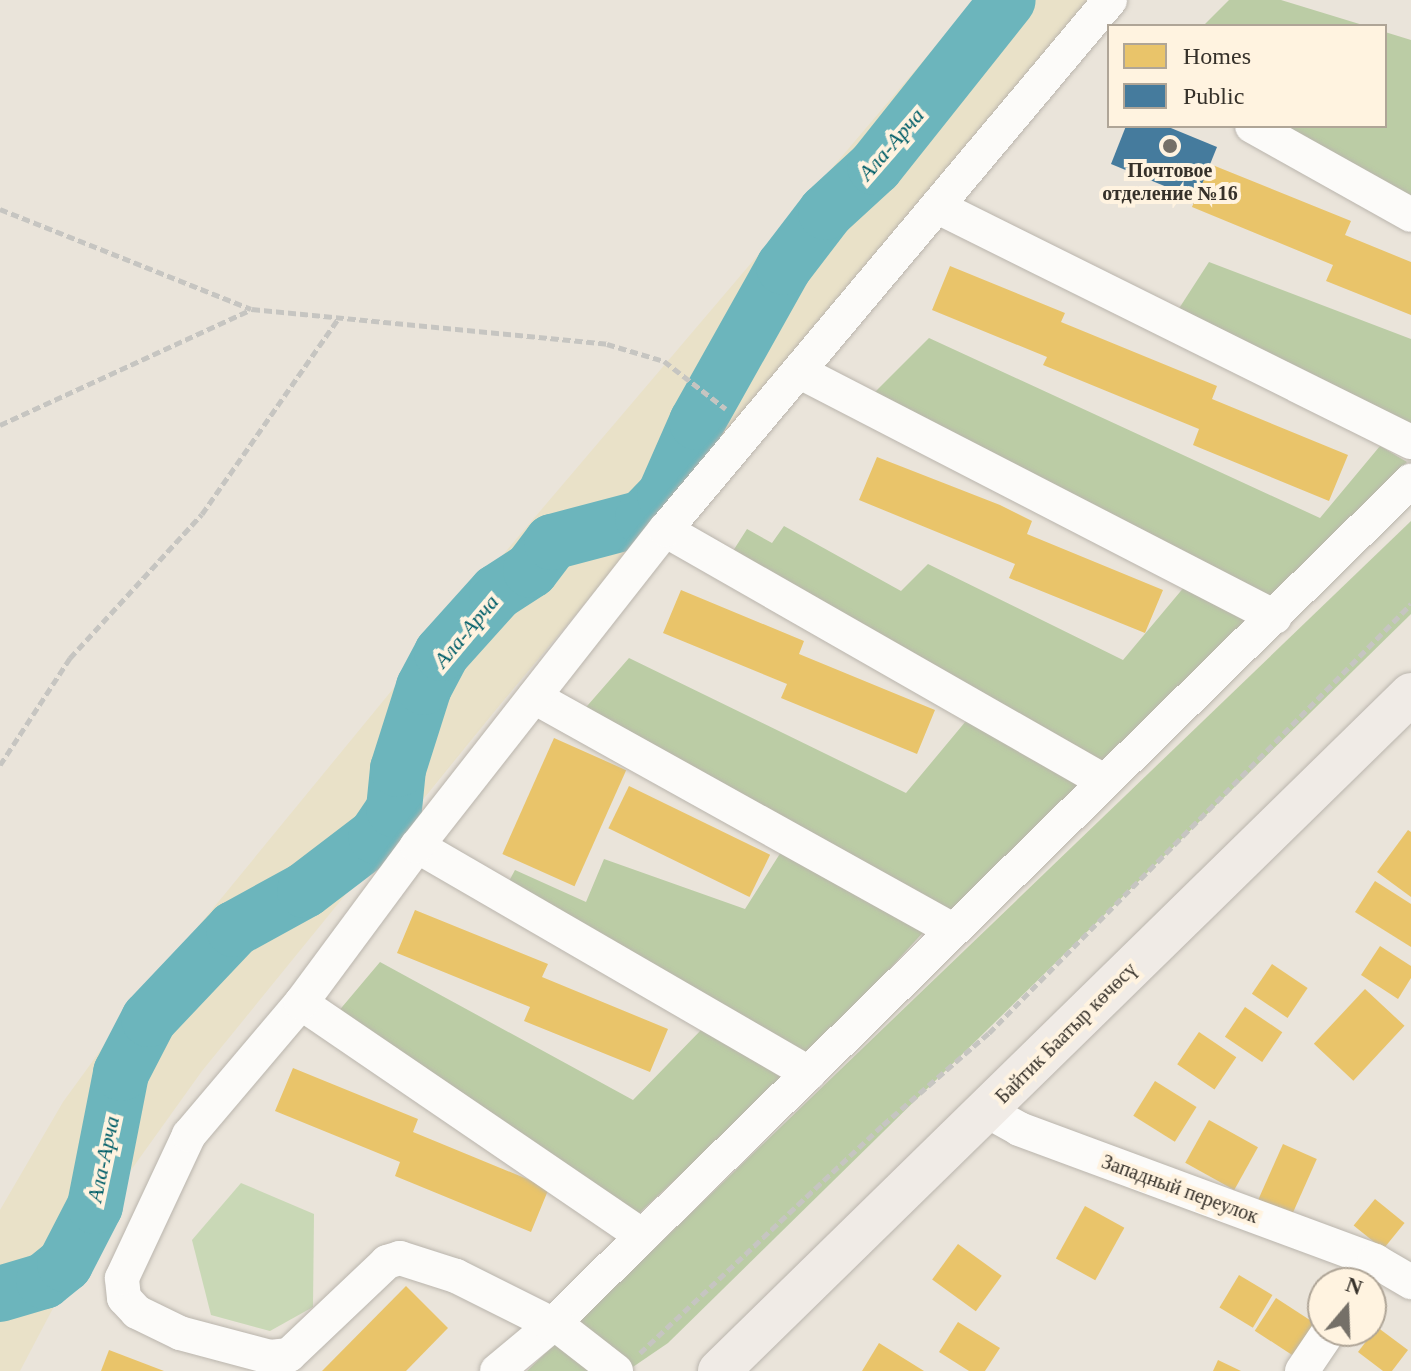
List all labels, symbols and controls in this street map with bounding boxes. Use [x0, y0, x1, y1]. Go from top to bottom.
legend [1107, 24, 1387, 128]
text: Homes [1183, 43, 1251, 69]
text: Public [1183, 83, 1244, 109]
water label: Ала-Арча [852, 102, 930, 186]
marker: Почтовое отделение №16 [1161, 137, 1179, 155]
place label: Почтовое отделение №16 [1102, 158, 1238, 205]
water label: Ала-Арча [428, 589, 504, 673]
street label: Байтик Баатыр көчөсү [990, 957, 1142, 1109]
water label: Ала-Арча [81, 1114, 125, 1204]
street label: Западный переулок [1098, 1150, 1262, 1228]
north arrow [1307, 1267, 1387, 1347]
text: N [1343, 1271, 1366, 1300]

